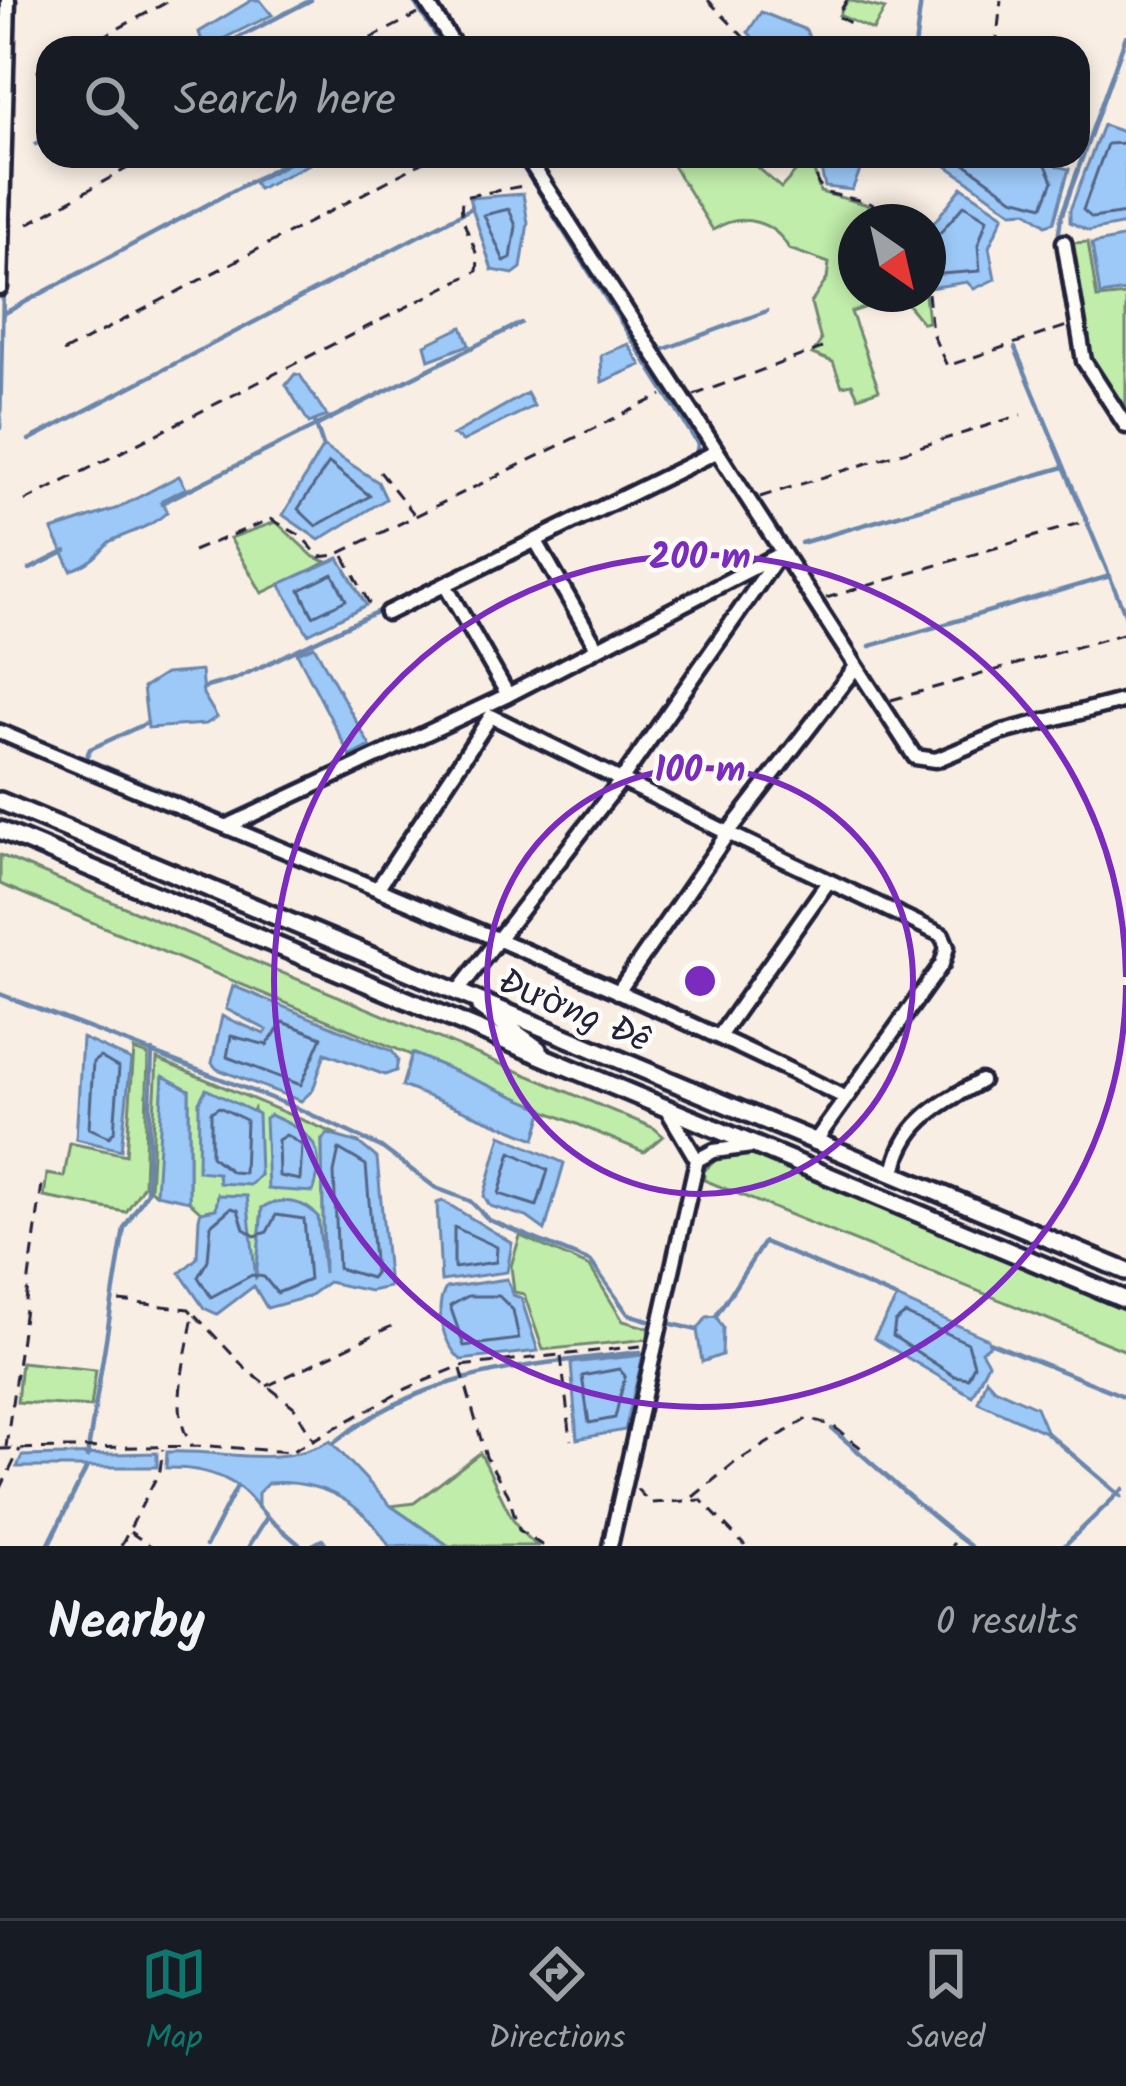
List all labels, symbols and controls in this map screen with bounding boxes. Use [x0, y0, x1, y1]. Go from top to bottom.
search box [36, 36, 1090, 168]
text: Search here [174, 66, 396, 138]
icon: search [78, 69, 144, 135]
north arrow [838, 204, 946, 312]
text: 200 m [649, 530, 751, 587]
text: 100 m [654, 743, 746, 800]
street label: Đường Đê [489, 955, 659, 1070]
centre of rings [679, 960, 721, 1002]
text: Nearby [48, 1584, 205, 1665]
text: 0 results [936, 1593, 1078, 1655]
tab: Map [141, 1941, 207, 2066]
tab: Directions [488, 1941, 625, 2066]
tab: Saved [907, 1941, 985, 2066]

